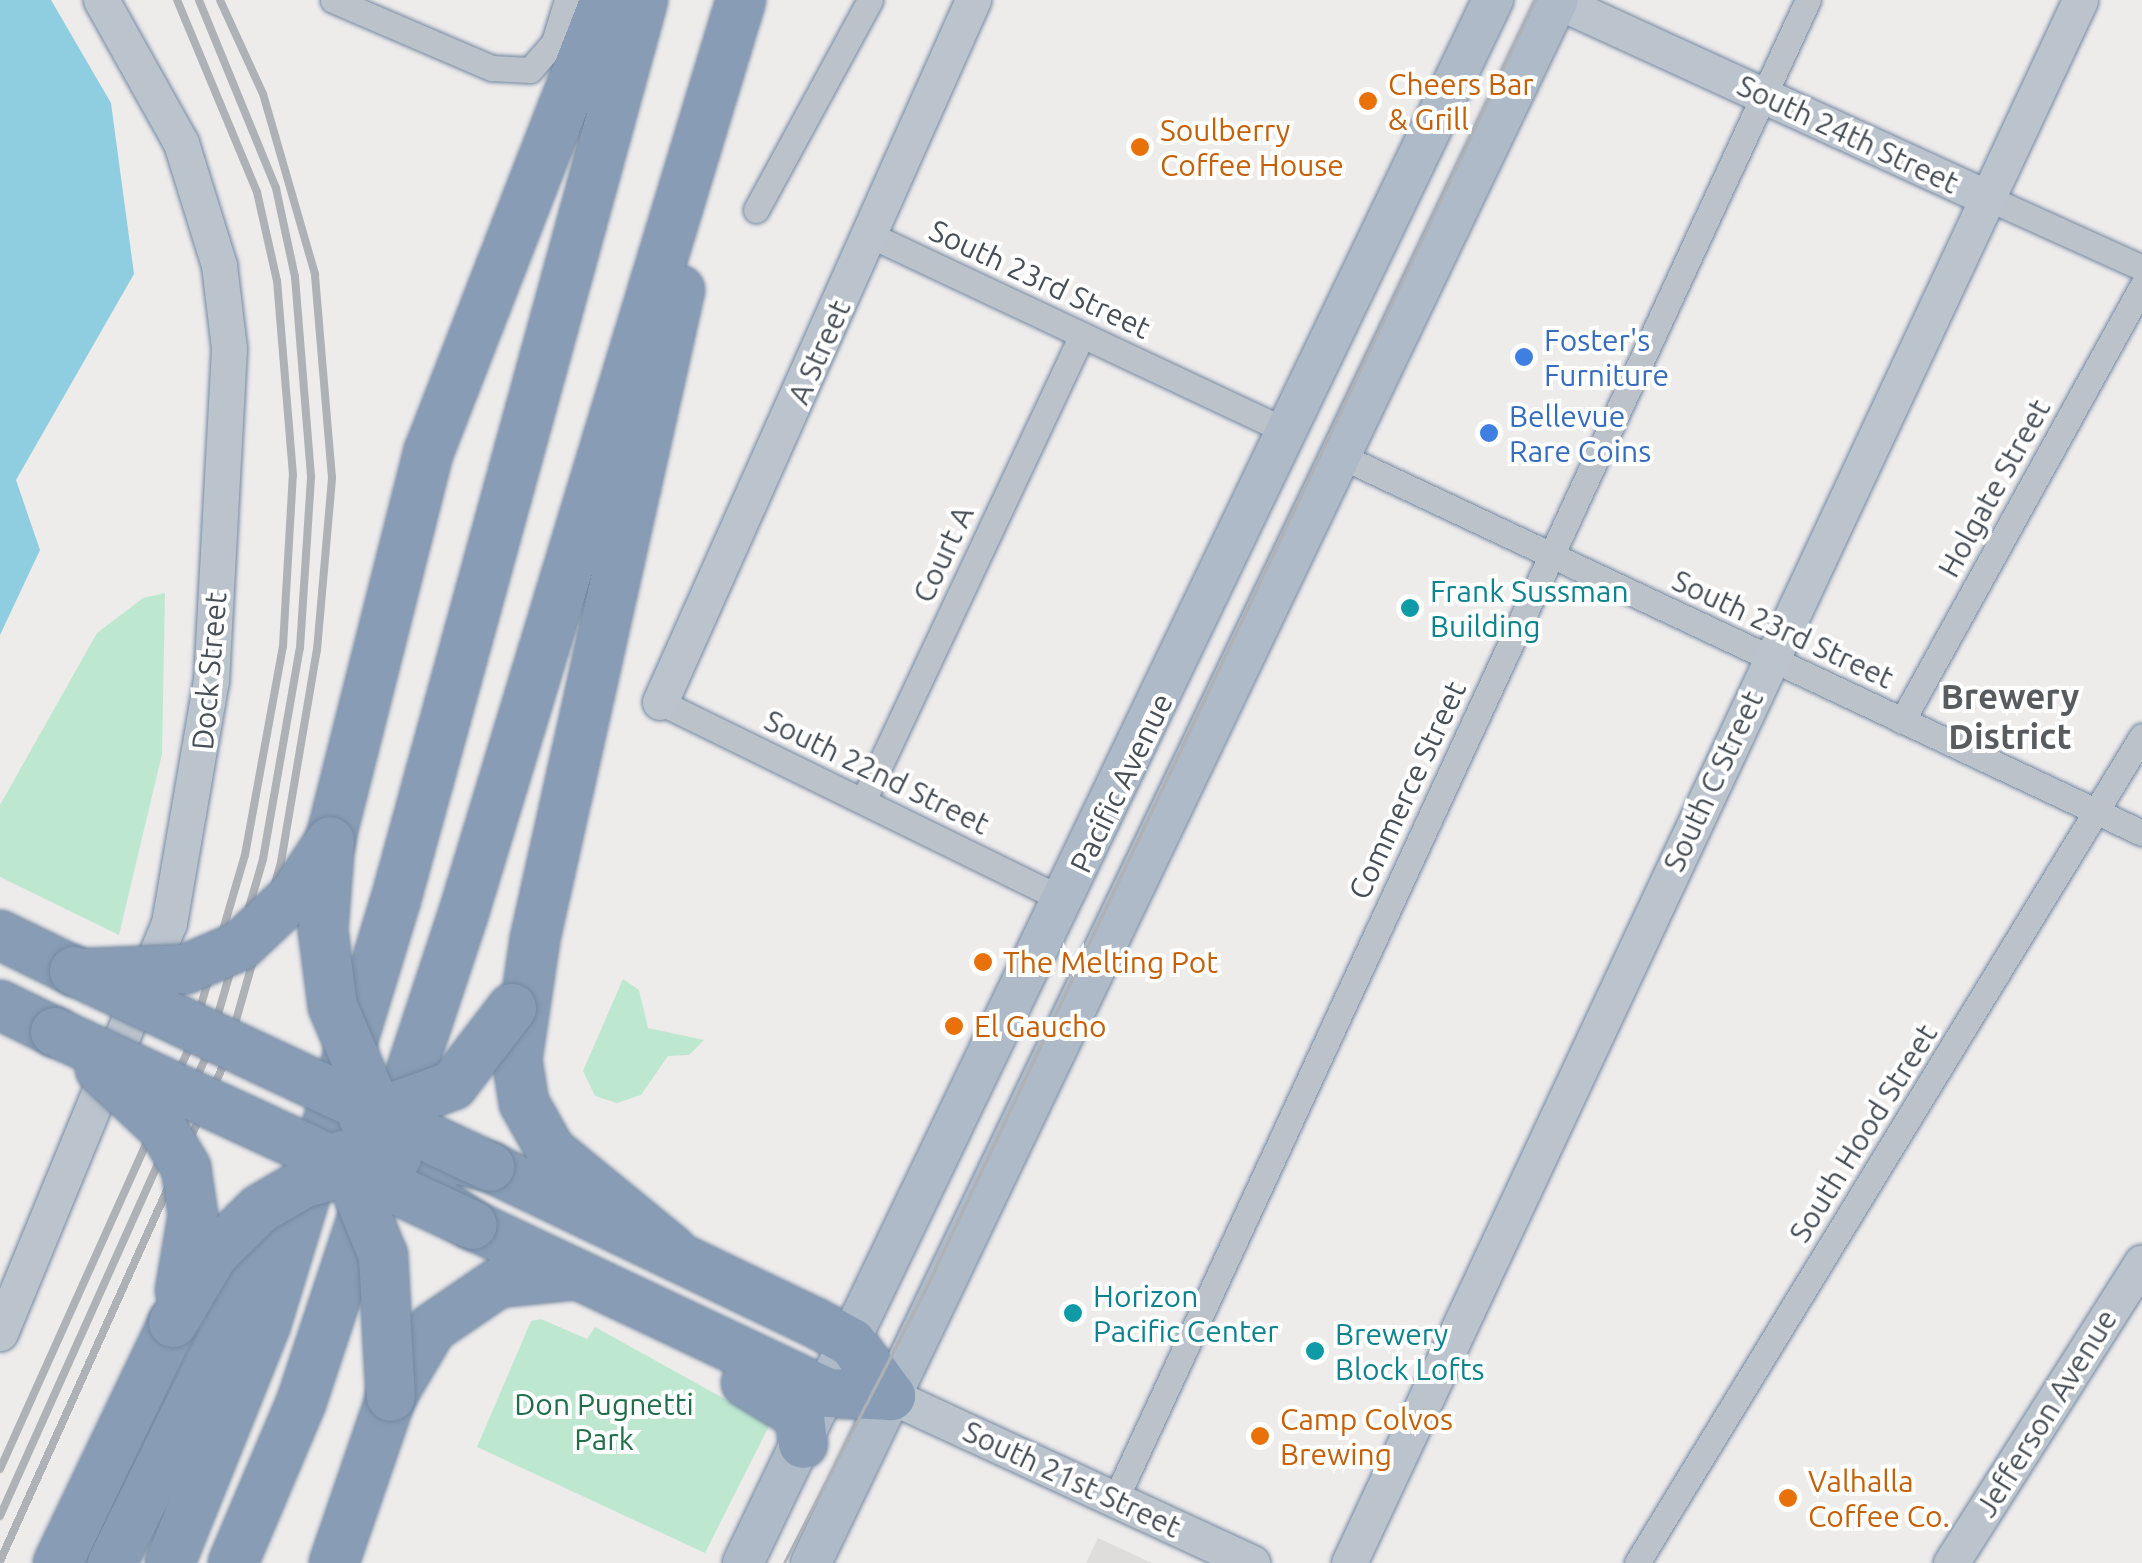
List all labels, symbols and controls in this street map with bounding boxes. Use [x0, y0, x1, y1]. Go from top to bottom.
place label: Cheers Bar & Grill [1388, 66, 1534, 136]
street label: South 24th Street [1732, 67, 1964, 201]
marker: Cheers Bar & Grill [1357, 90, 1379, 112]
place label: Soulberry Coffee House [1160, 112, 1344, 182]
marker: Soulberry Coffee House [1129, 136, 1151, 158]
street label: South 23rd Street [924, 212, 1156, 346]
street label: A Street [780, 294, 858, 410]
place label: Foster's Furniture [1544, 322, 1669, 392]
marker: Foster's Furniture [1513, 346, 1535, 368]
street label: Holgate Street [1930, 393, 2058, 583]
place label: Bellevue Rare Coins [1509, 398, 1651, 468]
marker: Bellevue Rare Coins [1478, 422, 1500, 444]
street label: Court A [905, 500, 981, 608]
street label: South 23rd Street [1667, 562, 1899, 696]
place label: Frank Sussman Building [1430, 573, 1629, 644]
street label: Dock Street [184, 591, 234, 751]
marker: Frank Sussman Building [1399, 597, 1421, 619]
street label: Commerce Street [1341, 675, 1473, 905]
district label: Brewery District [1941, 675, 2079, 757]
street label: South C Street [1655, 685, 1771, 877]
street label: Pacific Avenue [1062, 688, 1180, 878]
street label: South 22nd Street [759, 702, 995, 842]
place label: The Melting Pot [1003, 944, 1218, 980]
marker: The Melting Pot [972, 951, 994, 973]
place label: El Gaucho [974, 1008, 1107, 1044]
marker: El Gaucho [943, 1015, 965, 1037]
street label: South Hood Street [1781, 1017, 1945, 1249]
place label: Horizon Pacific Center [1093, 1278, 1279, 1348]
marker: Horizon Pacific Center [1062, 1302, 1084, 1324]
street label: Jefferson Avenue [1968, 1303, 2124, 1523]
place label: Brewery Block Lofts [1335, 1316, 1484, 1386]
marker: Brewery Block Lofts [1304, 1340, 1326, 1362]
park label: Don Pugnetti Park [514, 1386, 694, 1456]
place label: Camp Colvos Brewing [1280, 1401, 1453, 1472]
street label: South 21st Street [958, 1413, 1186, 1545]
marker: Camp Colvos Brewing [1249, 1425, 1271, 1447]
place label: Valhalla Coffee Co. [1808, 1463, 1950, 1534]
marker: Valhalla Coffee Co. [1777, 1487, 1799, 1509]

